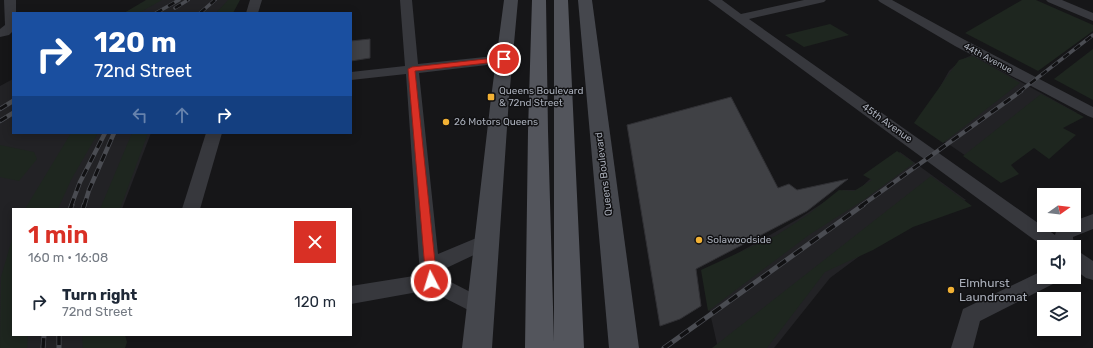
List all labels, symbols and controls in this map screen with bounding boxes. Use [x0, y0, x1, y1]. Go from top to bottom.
text: 120 m [94, 26, 177, 59]
icon: right [28, 28, 80, 80]
street label: 44th Avenue [962, 41, 1014, 75]
pin [487, 42, 521, 76]
icon: arrive [493, 48, 515, 70]
text: 72nd Street [94, 60, 192, 82]
place label: Queens Boulevard & 72nd Street [499, 85, 583, 109]
marker: Queens Boulevard & 72nd Street [486, 92, 496, 102]
street label: 45th Avenue [859, 101, 915, 146]
icon: left [129, 104, 151, 126]
icon: ahead [171, 104, 193, 126]
icon: right [213, 104, 235, 126]
place label: 26 Motors Queens [454, 116, 538, 128]
marker: 26 Motors Queens [441, 117, 451, 127]
street label: Queens Boulevard [593, 131, 615, 217]
north arrow [1037, 188, 1081, 232]
map controls [1037, 188, 1081, 336]
text: 1 min [28, 221, 88, 249]
button: close [294, 221, 336, 263]
place label: Solawoodside [707, 234, 772, 246]
marker: Solawoodside [694, 235, 704, 245]
button: sound [1037, 240, 1081, 284]
text: 160 m · 16:08 [28, 250, 108, 265]
position arrow [410, 260, 452, 302]
place label: Elmhurst Laundromat [959, 276, 1028, 304]
marker: Elmhurst Laundromat [946, 285, 956, 295]
text: Turn right [62, 286, 137, 304]
icon: right [28, 291, 50, 313]
button: layers [1037, 292, 1081, 336]
text: 120 m [294, 293, 336, 311]
text: 72nd Street [62, 304, 133, 319]

